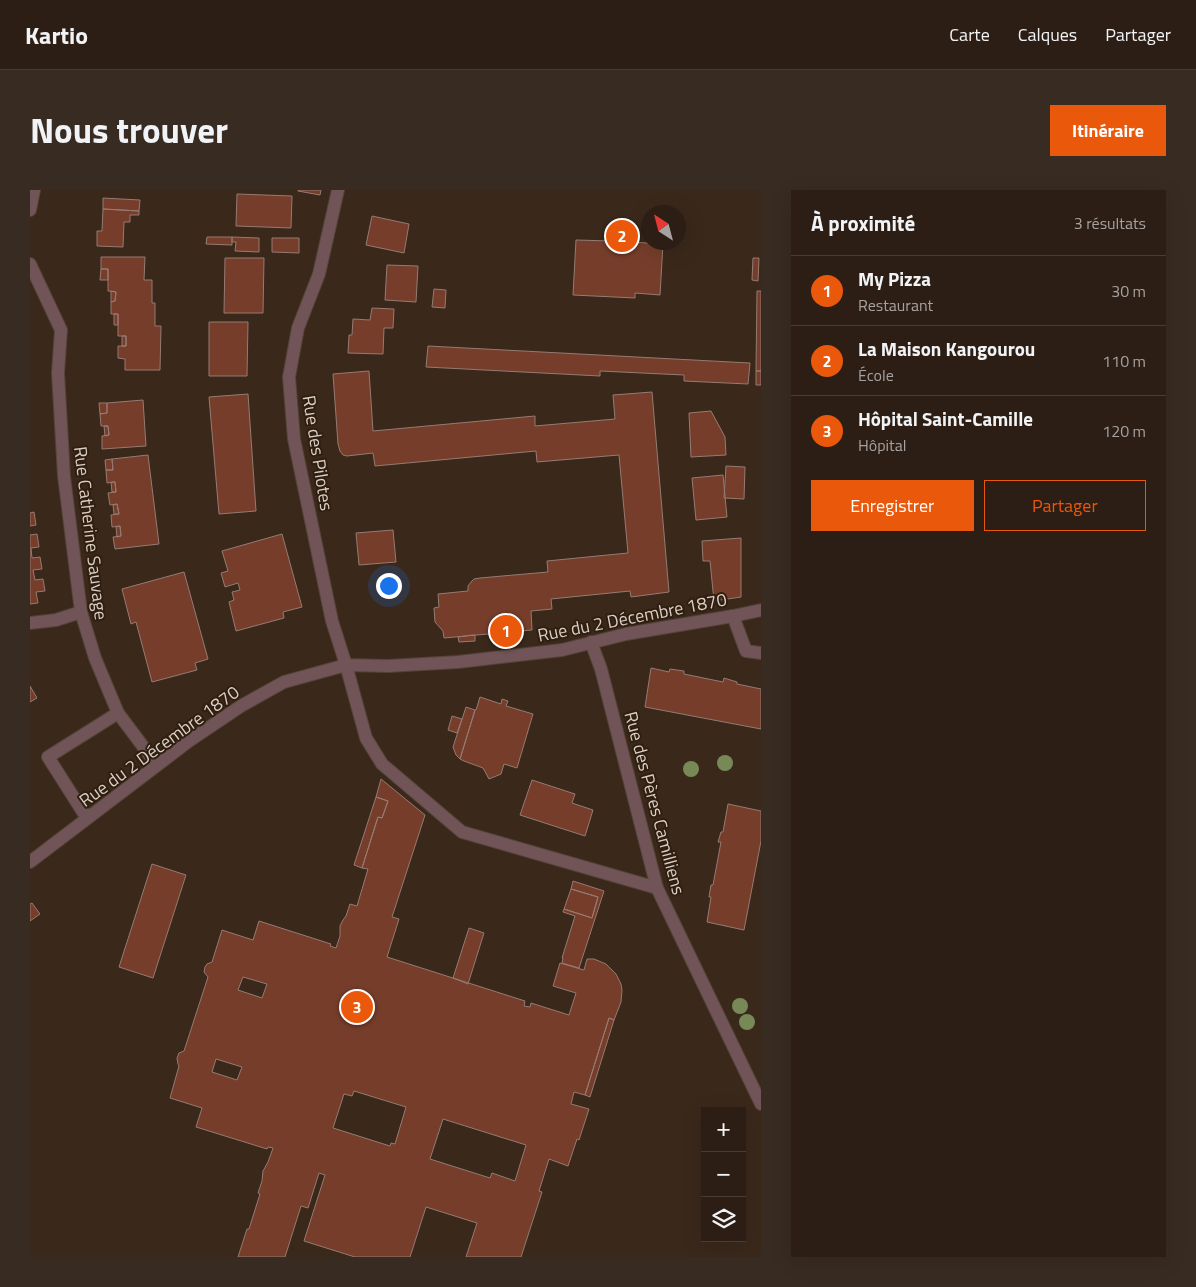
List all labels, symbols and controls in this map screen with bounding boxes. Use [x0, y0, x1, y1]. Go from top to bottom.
text: Kartio [25, 17, 88, 53]
text: Carte [949, 21, 990, 48]
text: Calques [1018, 21, 1077, 48]
text: Partager [1105, 21, 1171, 48]
text: Nous trouver [30, 103, 228, 157]
button: Itinéraire [1050, 105, 1166, 156]
north arrow [641, 205, 686, 250]
text: À proximité [811, 207, 915, 239]
text: 3 résultats [1074, 211, 1146, 235]
pin: 2 [606, 217, 638, 255]
text: My Pizza [858, 264, 931, 293]
text: 1 [823, 279, 831, 303]
text: 30 m [1111, 279, 1146, 303]
text: Restaurant [858, 293, 933, 317]
text: La Maison Kangourou [858, 334, 1035, 363]
text: 2 [823, 349, 831, 373]
text: 110 m [1102, 349, 1146, 373]
text: École [858, 363, 894, 387]
street label: Rue des Pilotes [296, 393, 340, 513]
text: Hôpital Saint-Camille [858, 404, 1033, 433]
text: 3 [823, 419, 831, 443]
text: 120 m [1102, 419, 1146, 443]
text: Hôpital [858, 433, 906, 457]
street label: Rue Catherine Sauvage [67, 445, 115, 621]
button: Enregistrer [811, 480, 974, 531]
button: Partager [984, 480, 1146, 531]
your location [376, 573, 402, 599]
street label: Rue du 2 Décembre 1870 [535, 585, 729, 649]
pin: 1 [490, 612, 522, 650]
street label: Rue du 2 Décembre 1870 [73, 679, 245, 813]
street label: Rue des Pères Camilliens [618, 708, 692, 898]
pin: 3 [341, 988, 373, 1026]
map controls [701, 1107, 746, 1242]
button: + [701, 1107, 746, 1152]
button: − [701, 1152, 746, 1197]
button: layers [701, 1197, 746, 1242]

